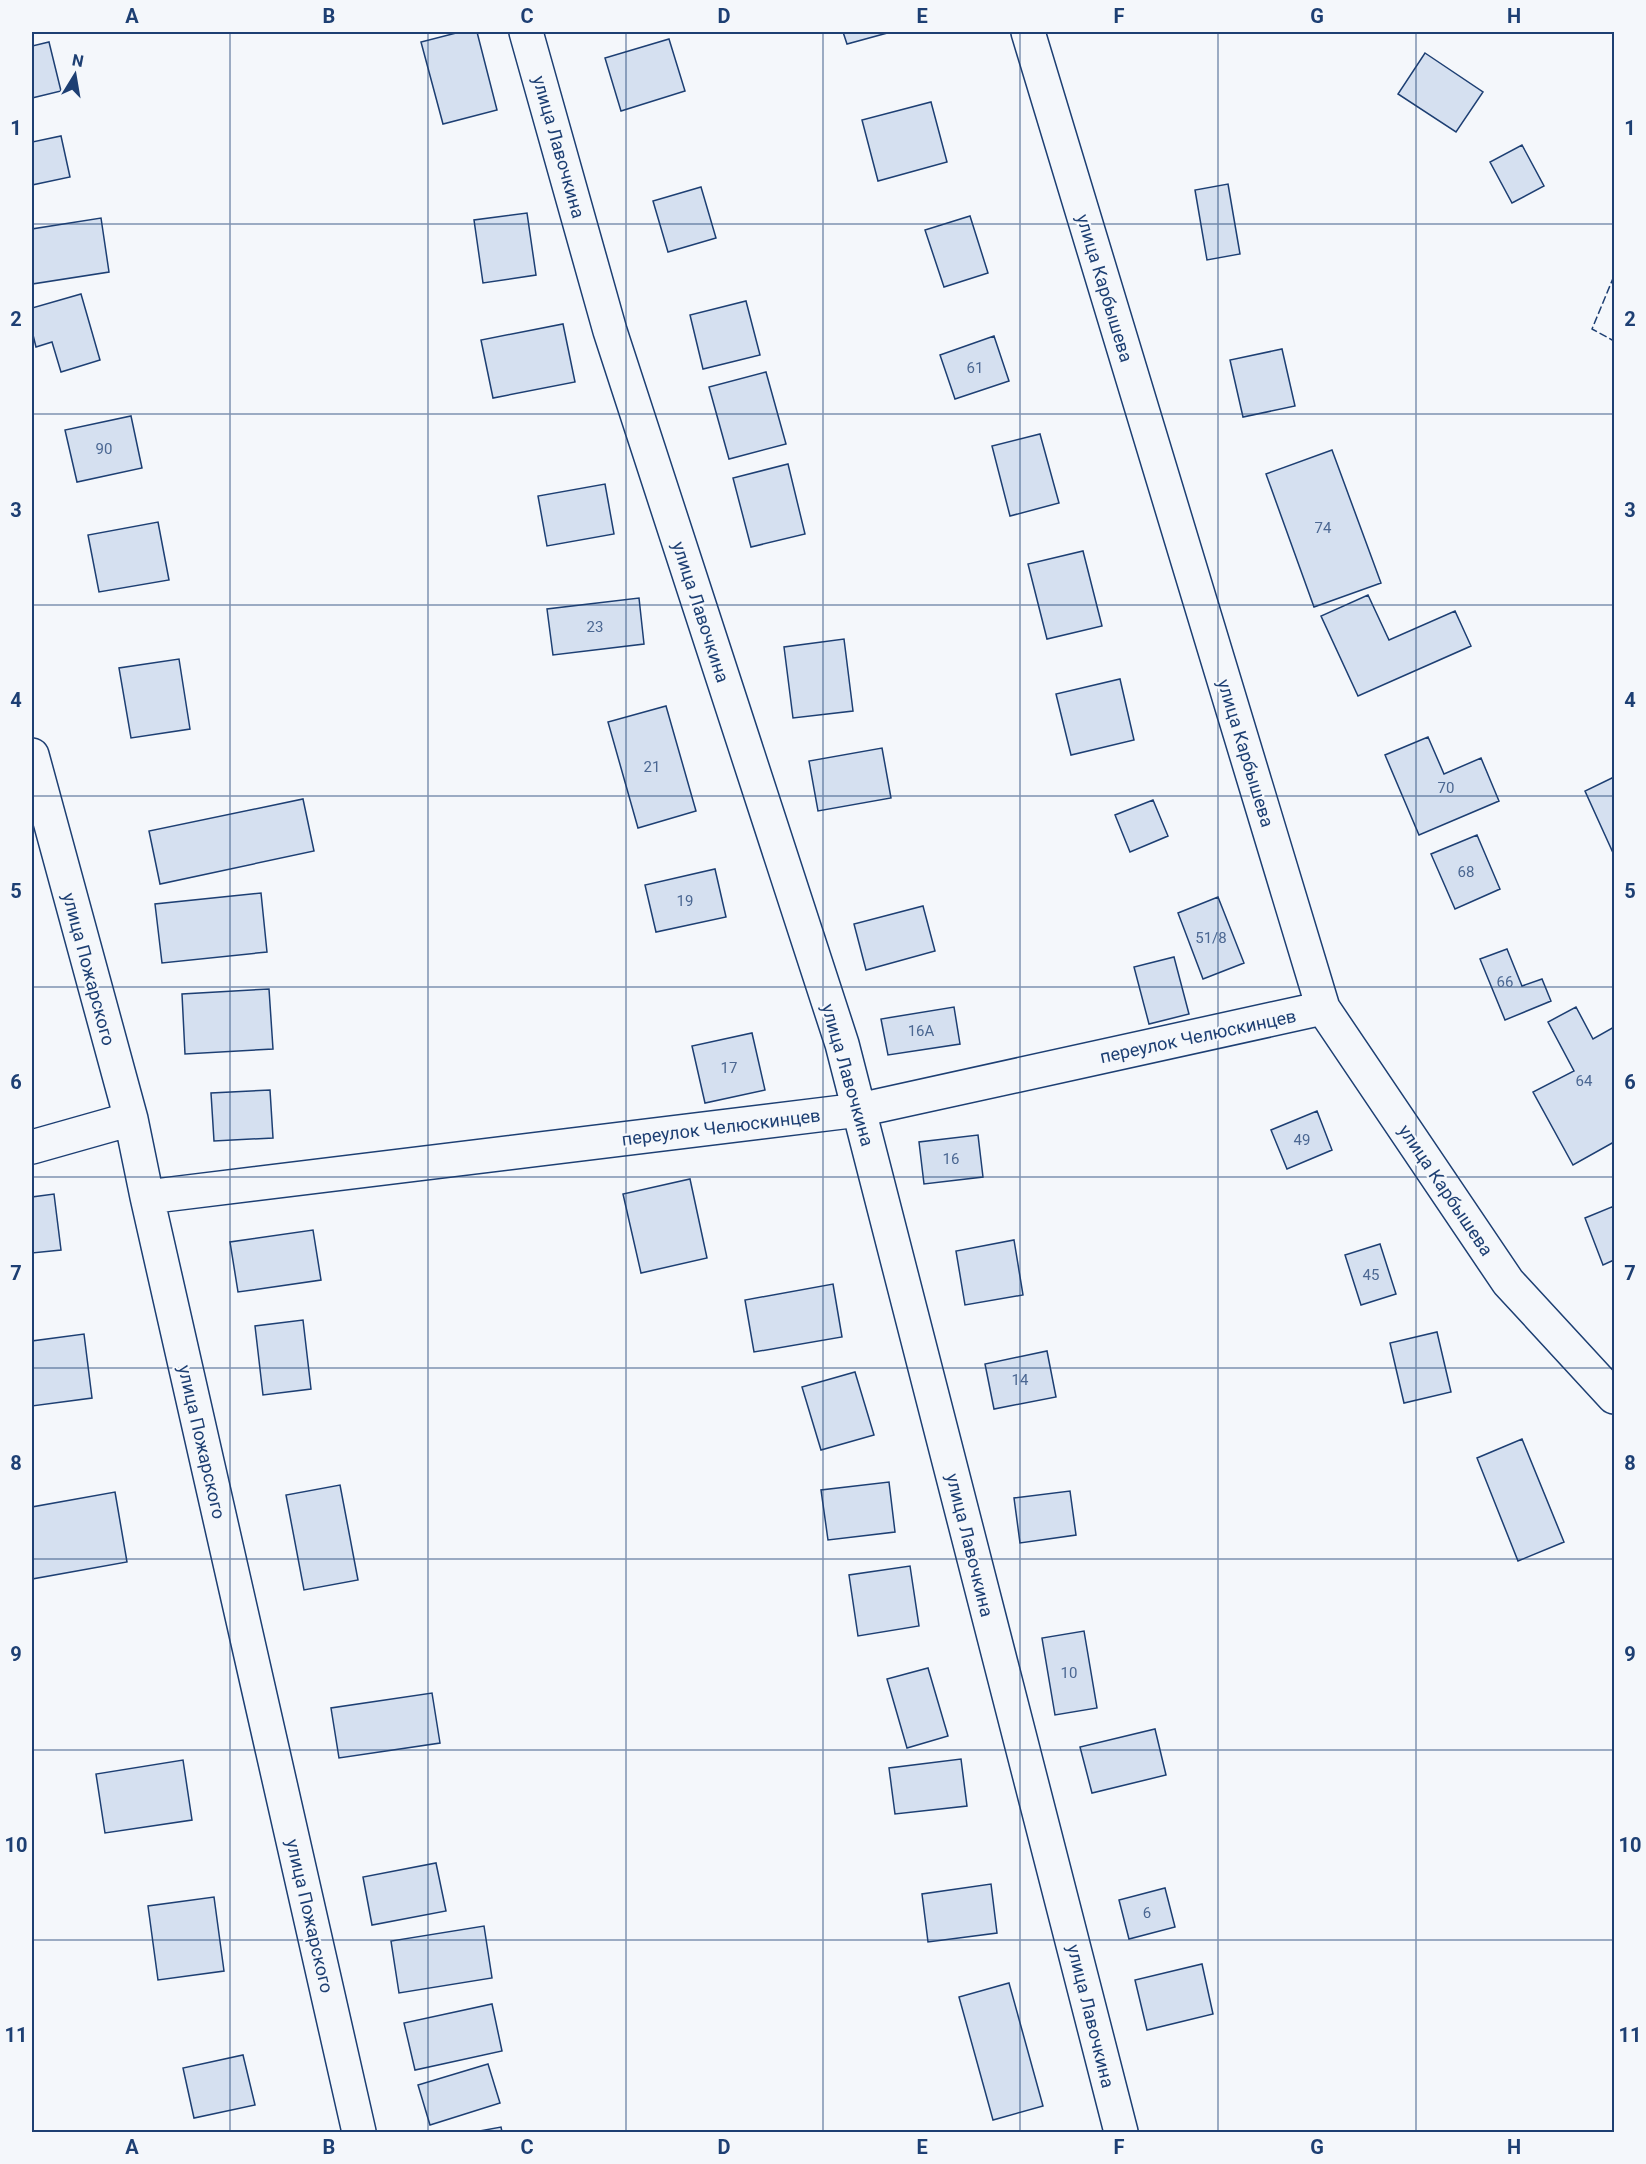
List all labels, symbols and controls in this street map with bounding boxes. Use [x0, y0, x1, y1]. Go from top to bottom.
text: A [125, 4, 139, 28]
text: B [323, 4, 335, 28]
text: C [520, 4, 534, 28]
text: D [718, 4, 731, 28]
text: E [916, 4, 928, 28]
text: F [1114, 4, 1125, 28]
text: G [1310, 4, 1324, 28]
text: H [1507, 4, 1521, 28]
north arrow [45, 45, 105, 105]
text: N [70, 50, 85, 71]
street label: улица Лавочкина [529, 73, 589, 221]
text: 1 [10, 116, 22, 140]
text: 1 [1624, 116, 1636, 140]
street label: улица Карбышева [1073, 212, 1137, 364]
text: 2 [10, 307, 22, 331]
text: 2 [1624, 307, 1636, 331]
house number: 61 [967, 359, 983, 377]
house number: 90 [96, 440, 112, 458]
text: 3 [10, 498, 22, 522]
text: 3 [1624, 498, 1636, 522]
house number: 74 [1315, 519, 1332, 537]
street label: улица Лавочкина [668, 539, 734, 685]
house number: 23 [587, 618, 603, 636]
street label: улица Карбышева [1214, 677, 1278, 829]
text: 4 [10, 688, 22, 712]
text: 4 [1624, 688, 1636, 712]
house number: 21 [644, 758, 660, 776]
house number: 70 [1438, 779, 1454, 797]
house number: 68 [1458, 863, 1474, 881]
text: 5 [10, 879, 22, 903]
text: 5 [1624, 879, 1636, 903]
street label: улица Пожарского [58, 890, 120, 1048]
house number: 19 [677, 892, 693, 910]
house number: 51/8 [1195, 929, 1227, 947]
house number: 66 [1497, 973, 1513, 991]
street label: улица Лавочкина [818, 1001, 878, 1149]
street label: переулок Челюскинцев [1098, 1005, 1298, 1067]
house number: 16А [908, 1022, 935, 1040]
house number: 17 [721, 1059, 737, 1077]
text: 6 [10, 1070, 22, 1094]
text: 6 [1624, 1070, 1636, 1094]
house number: 64 [1576, 1072, 1593, 1090]
street label: переулок Челюскинцев [621, 1104, 821, 1150]
street label: улица Карбышева [1394, 1121, 1498, 1259]
house number: 49 [1294, 1131, 1310, 1149]
house number: 16 [943, 1150, 959, 1168]
text: 7 [10, 1261, 22, 1285]
text: 7 [1624, 1261, 1636, 1285]
house number: 45 [1363, 1266, 1379, 1284]
street label: улица Пожарского [174, 1363, 230, 1521]
house number: 14 [1012, 1371, 1029, 1389]
text: 8 [10, 1451, 22, 1475]
text: 8 [1624, 1451, 1636, 1475]
street label: улица Лавочкина [942, 1471, 998, 1619]
text: 9 [10, 1642, 22, 1666]
text: 9 [1624, 1642, 1636, 1666]
house number: 10 [1061, 1664, 1077, 1682]
text: 10 [5, 1833, 27, 1857]
text: 10 [1619, 1833, 1641, 1857]
street label: улица Пожарского [282, 1837, 338, 1995]
house number: 6 [1143, 1904, 1151, 1922]
street label: улица Лавочкина [1063, 1942, 1119, 2090]
text: 11 [5, 2023, 27, 2047]
text: 11 [1619, 2023, 1641, 2047]
text: A [125, 2135, 139, 2159]
text: B [323, 2135, 335, 2159]
text: C [520, 2135, 534, 2159]
text: D [718, 2135, 731, 2159]
text: E [916, 2135, 928, 2159]
text: F [1114, 2135, 1125, 2159]
text: G [1310, 2135, 1324, 2159]
text: H [1507, 2135, 1521, 2159]

